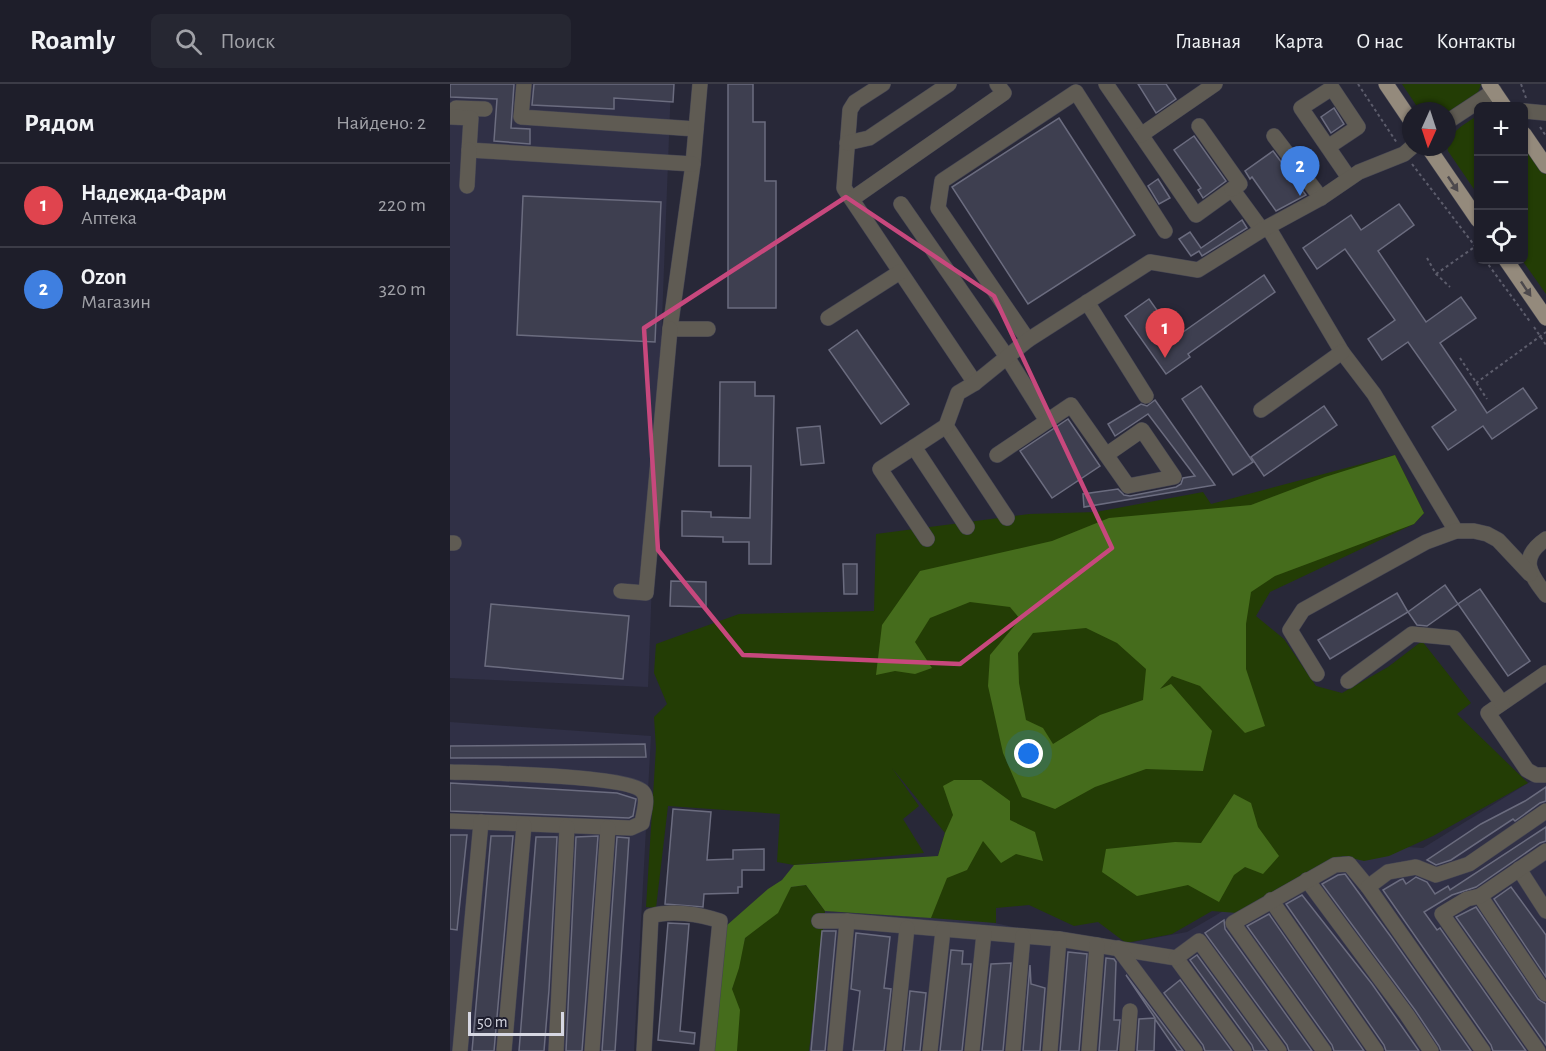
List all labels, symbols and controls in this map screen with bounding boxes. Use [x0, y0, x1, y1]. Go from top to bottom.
search box [151, 14, 571, 68]
icon: search [172, 25, 205, 58]
text: Roamly [30, 27, 115, 55]
text: Поиск [220, 30, 275, 52]
text: Главная [1175, 31, 1241, 52]
text: Карта [1274, 31, 1323, 52]
text: О нас [1356, 31, 1403, 52]
text: Контакты [1436, 31, 1516, 52]
north arrow [1402, 102, 1456, 156]
map controls [1474, 102, 1528, 264]
button: + [1474, 102, 1528, 156]
text: Рядом [24, 110, 95, 136]
text: Найдено: 2 [336, 113, 426, 133]
pin: 2 [1280, 147, 1320, 196]
button: − [1474, 156, 1528, 210]
one-way arrow [1447, 175, 1459, 191]
text: Надежда-Фарм [81, 182, 227, 204]
text: 1 [40, 195, 47, 215]
text: 220 m [378, 195, 426, 215]
text: Аптека [81, 208, 137, 228]
button: locate [1474, 210, 1528, 264]
text: Ozon [81, 266, 127, 288]
text: 2 [39, 279, 48, 299]
text: 320 m [379, 279, 426, 299]
one-way arrow [1520, 281, 1531, 297]
text: Магазин [81, 292, 151, 312]
pin: 1 [1146, 308, 1184, 358]
your location [1014, 739, 1043, 768]
scale bar [468, 1009, 564, 1036]
text: 50 m [477, 1014, 508, 1030]

